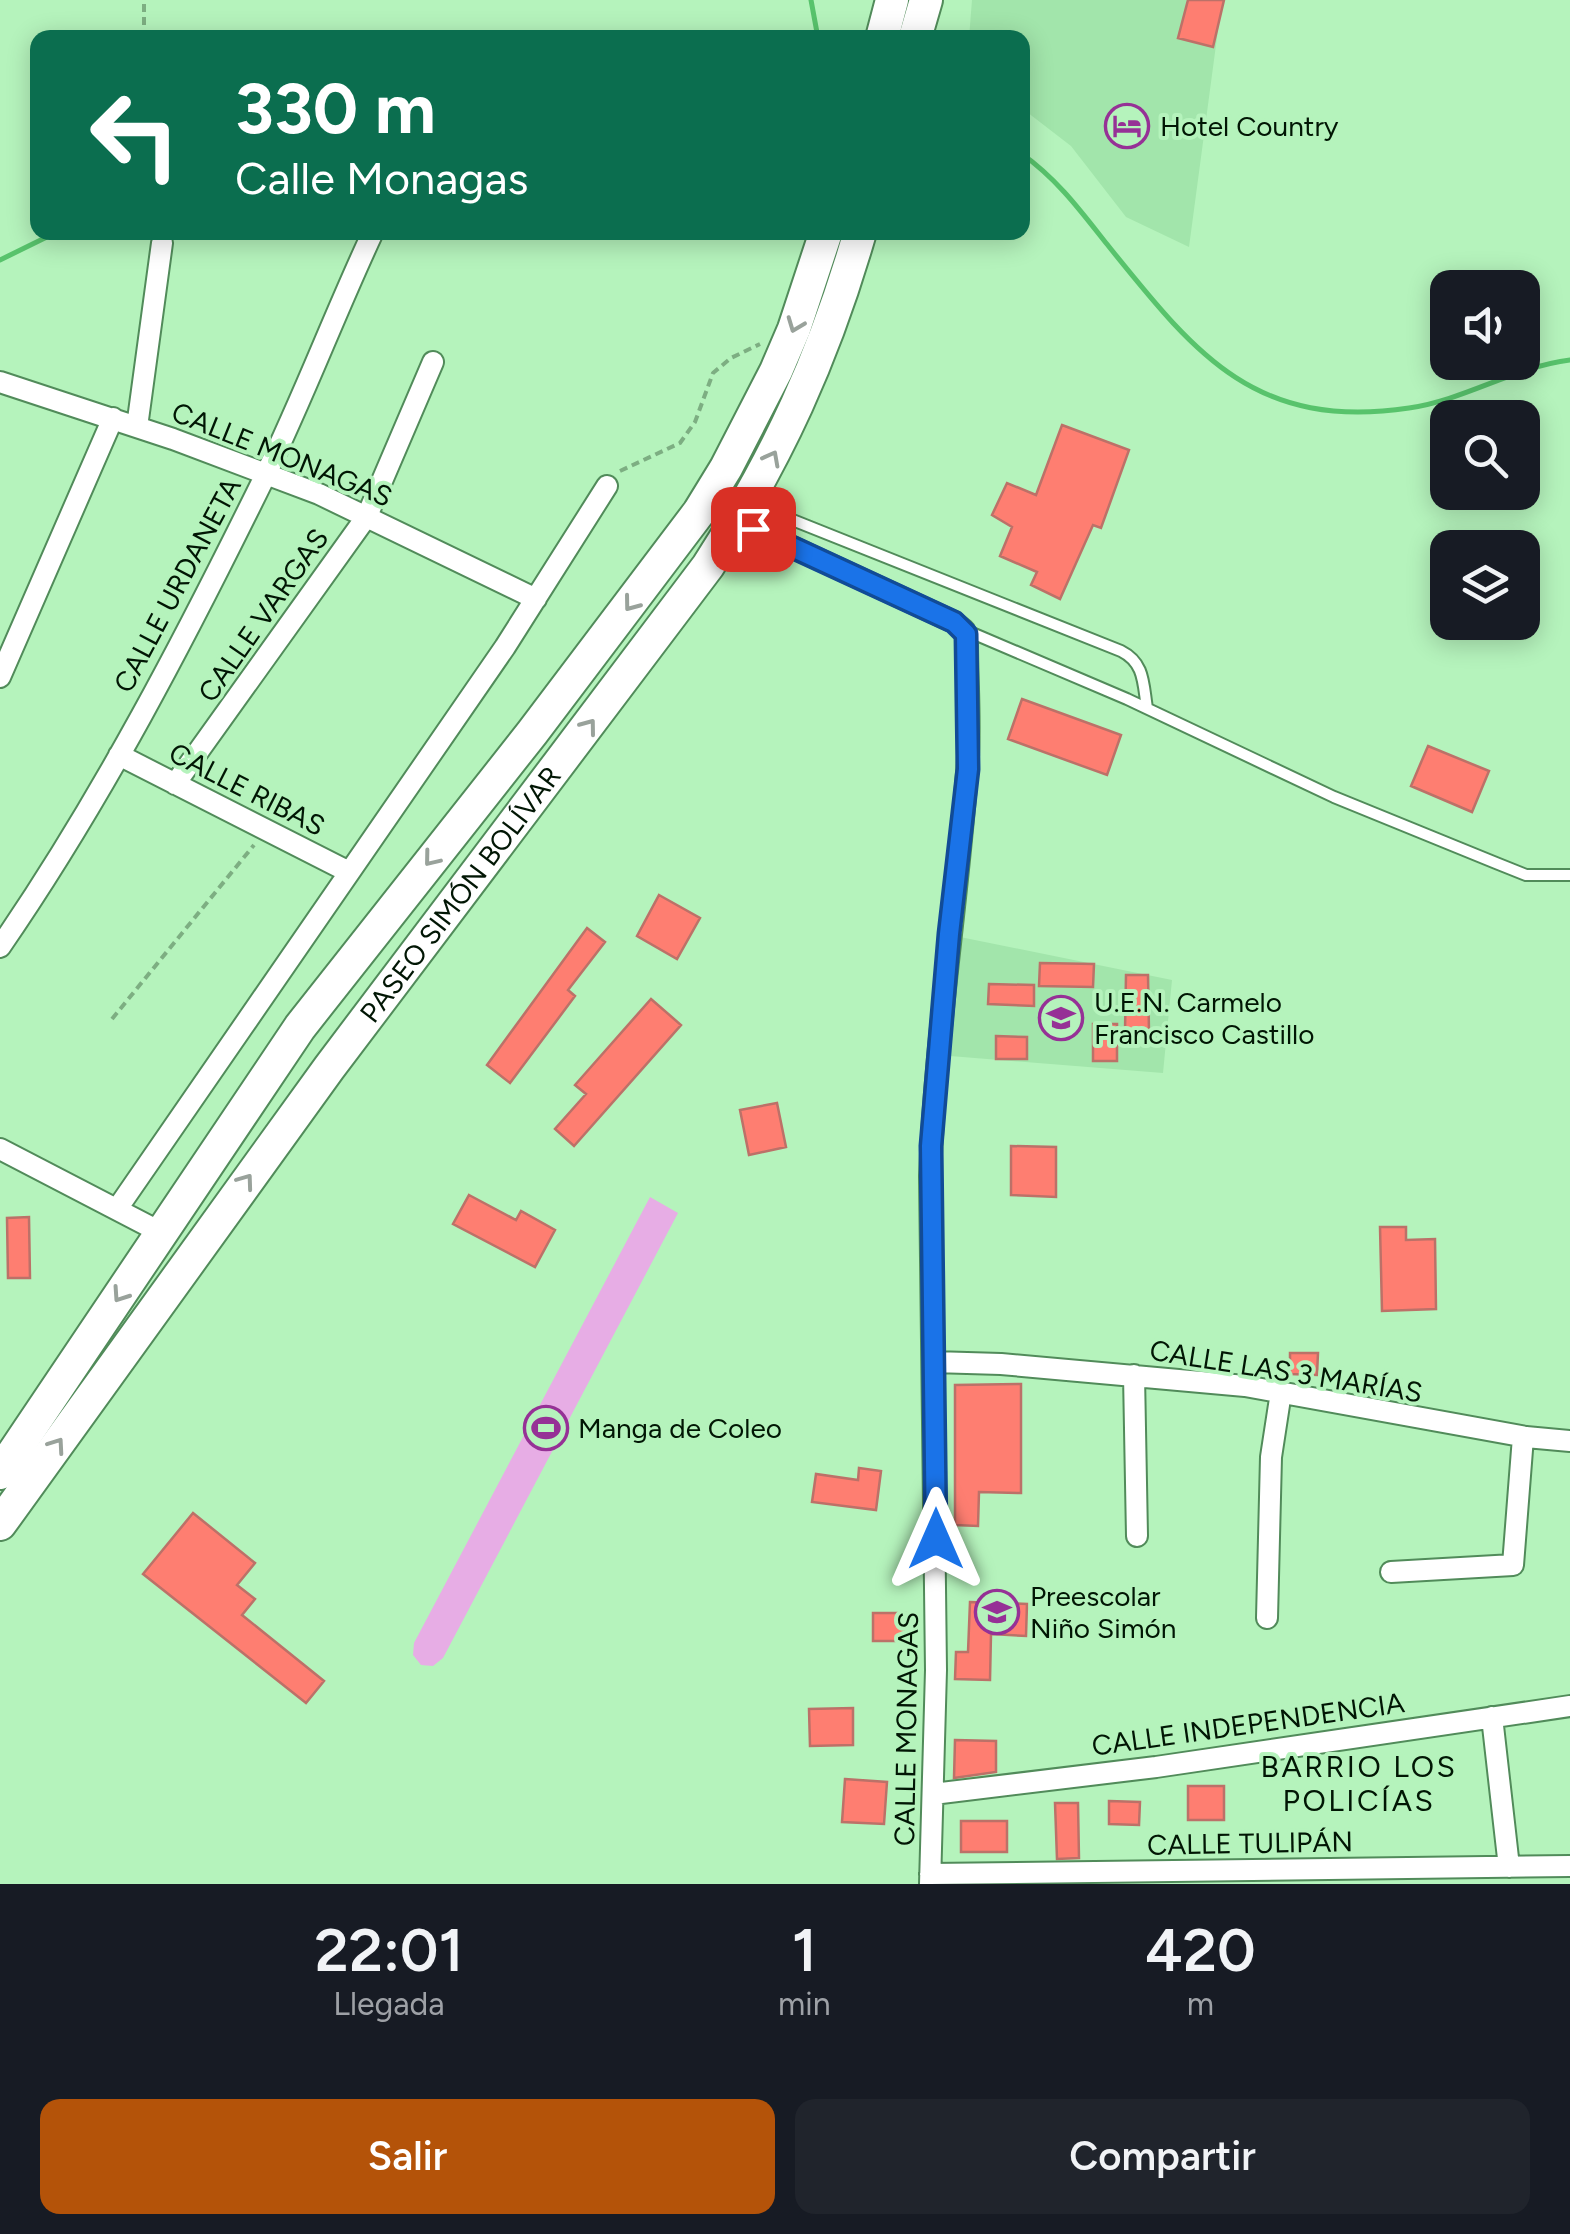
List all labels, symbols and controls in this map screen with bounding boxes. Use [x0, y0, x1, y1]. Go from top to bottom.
text: 330 m [235, 66, 436, 151]
icon: left [70, 70, 200, 200]
hotel icon: Hotel Country [1104, 103, 1150, 149]
place label: Hotel Country [1160, 109, 1339, 143]
text: Calle Monagas [235, 151, 528, 205]
map controls [1430, 270, 1540, 640]
button: sound [1430, 270, 1540, 380]
one-way arrow [786, 315, 807, 332]
street label: CALLE MONAGAS [167, 394, 397, 514]
button: search [1430, 400, 1540, 510]
one-way arrow [760, 450, 779, 468]
street label: CALLE URDANETA [106, 472, 248, 698]
pin [711, 487, 796, 572]
icon: arrive [726, 502, 781, 557]
street label: CALLE VARGAS [191, 522, 335, 708]
button: layers [1430, 530, 1540, 640]
one-way arrow [625, 593, 643, 611]
one-way arrow [577, 719, 594, 737]
street label: CALLE RIBAS [163, 735, 331, 843]
street label: PASEO SIMÓN BOLÍVAR [353, 759, 568, 1029]
one-way arrow [425, 848, 442, 866]
place label: U.E.N. Carmelo Francisco Castillo [1094, 985, 1314, 1051]
school or university icon: U.E.N. Carmelo Francisco Castillo [1038, 995, 1084, 1041]
one-way arrow [235, 1174, 252, 1192]
one-way arrow [114, 1283, 132, 1302]
street label: CALLE LAS 3 MARÍAS [1147, 1333, 1425, 1409]
sports icon: Manga de Coleo [523, 1405, 569, 1451]
place label: Manga de Coleo [578, 1411, 782, 1445]
one-way arrow [45, 1438, 62, 1456]
position arrow [884, 1487, 988, 1591]
place label: Preescolar Niño Simón [1030, 1579, 1176, 1645]
school or university icon: Preescolar Niño Simón [974, 1589, 1020, 1635]
street label: CALLE MONAGAS [887, 1612, 925, 1846]
street label: CALLE INDEPENDENCIA [1089, 1685, 1407, 1763]
district label: BARRIO LOS POLICÍAS [1261, 1748, 1457, 1819]
street label: CALLE TULIPÁN [1147, 1824, 1353, 1862]
text: 22:01 [314, 1914, 464, 1986]
text: 1 [792, 1914, 817, 1986]
text: 420 [1145, 1914, 1256, 1986]
text: Llegada [333, 1985, 445, 2023]
text: min [778, 1985, 831, 2023]
text: m [1187, 1985, 1214, 2023]
button: Salir [40, 2099, 775, 2214]
button: Compartir [795, 2099, 1530, 2214]

